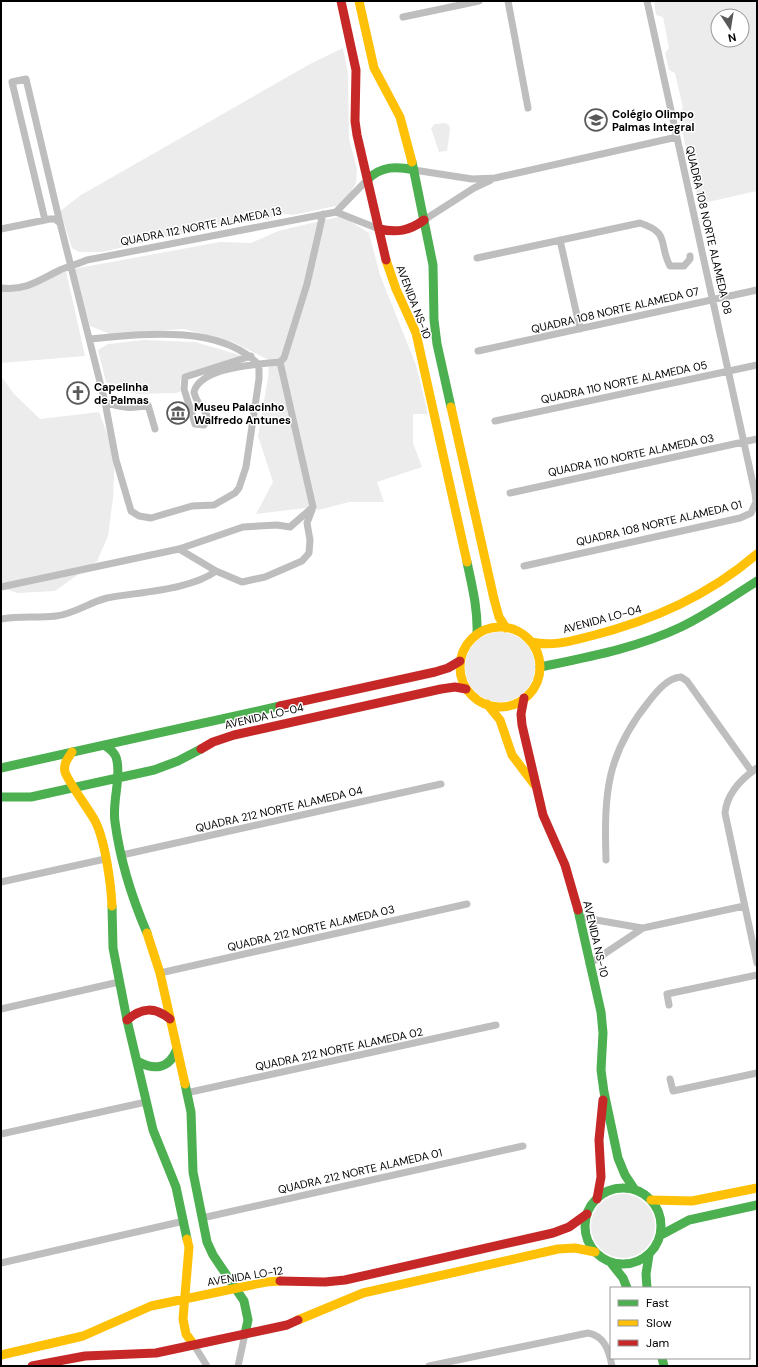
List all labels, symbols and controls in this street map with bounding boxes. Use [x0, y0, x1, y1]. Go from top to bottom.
north arrow [710, 8, 750, 48]
text: N [727, 30, 737, 45]
school or university icon: Colégio Olimpo Palmas Integral [583, 107, 609, 133]
place label: Colégio Olimpo Palmas Integral [612, 107, 694, 134]
street label: QUADRA 108 NORTE ALAMEDA 08 [683, 144, 735, 316]
street label: QUADRA 112 NORTE ALAMEDA 13 [119, 203, 283, 249]
street label: AVENIDA NS-10 [393, 263, 435, 341]
street label: QUADRA 108 NORTE ALAMEDA 07 [530, 284, 700, 336]
street label: QUADRA 110 NORTE ALAMEDA 05 [540, 357, 709, 406]
church icon: Capelinha de Palmas [65, 380, 91, 406]
place label: Capelinha de Palmas [94, 380, 149, 407]
museum icon: Museu Palacinho Walfredo Antunes [165, 400, 191, 426]
place label: Museu Palacinho Walfredo Antunes [194, 400, 291, 427]
street label: QUADRA 110 NORTE ALAMEDA 03 [547, 431, 715, 479]
street label: QUADRA 108 NORTE ALAMEDA 01 [575, 497, 743, 549]
street label: AVENIDA LO-04 [561, 602, 643, 636]
street label: AVENIDA LO-04 [223, 700, 305, 732]
street label: QUADRA 212 NORTE ALAMEDA 04 [194, 783, 364, 835]
street label: AVENIDA NS-10 [580, 899, 612, 979]
street label: QUADRA 212 NORTE ALAMEDA 03 [226, 902, 396, 954]
street label: QUADRA 212 NORTE ALAMEDA 02 [254, 1024, 424, 1074]
street label: QUADRA 212 NORTE ALAMEDA 01 [277, 1145, 443, 1197]
street label: AVENIDA LO-12 [206, 1263, 284, 1289]
legend [610, 1287, 750, 1359]
text: Fast [646, 1295, 669, 1311]
text: Slow [646, 1315, 672, 1331]
text: Jam [646, 1335, 669, 1351]

